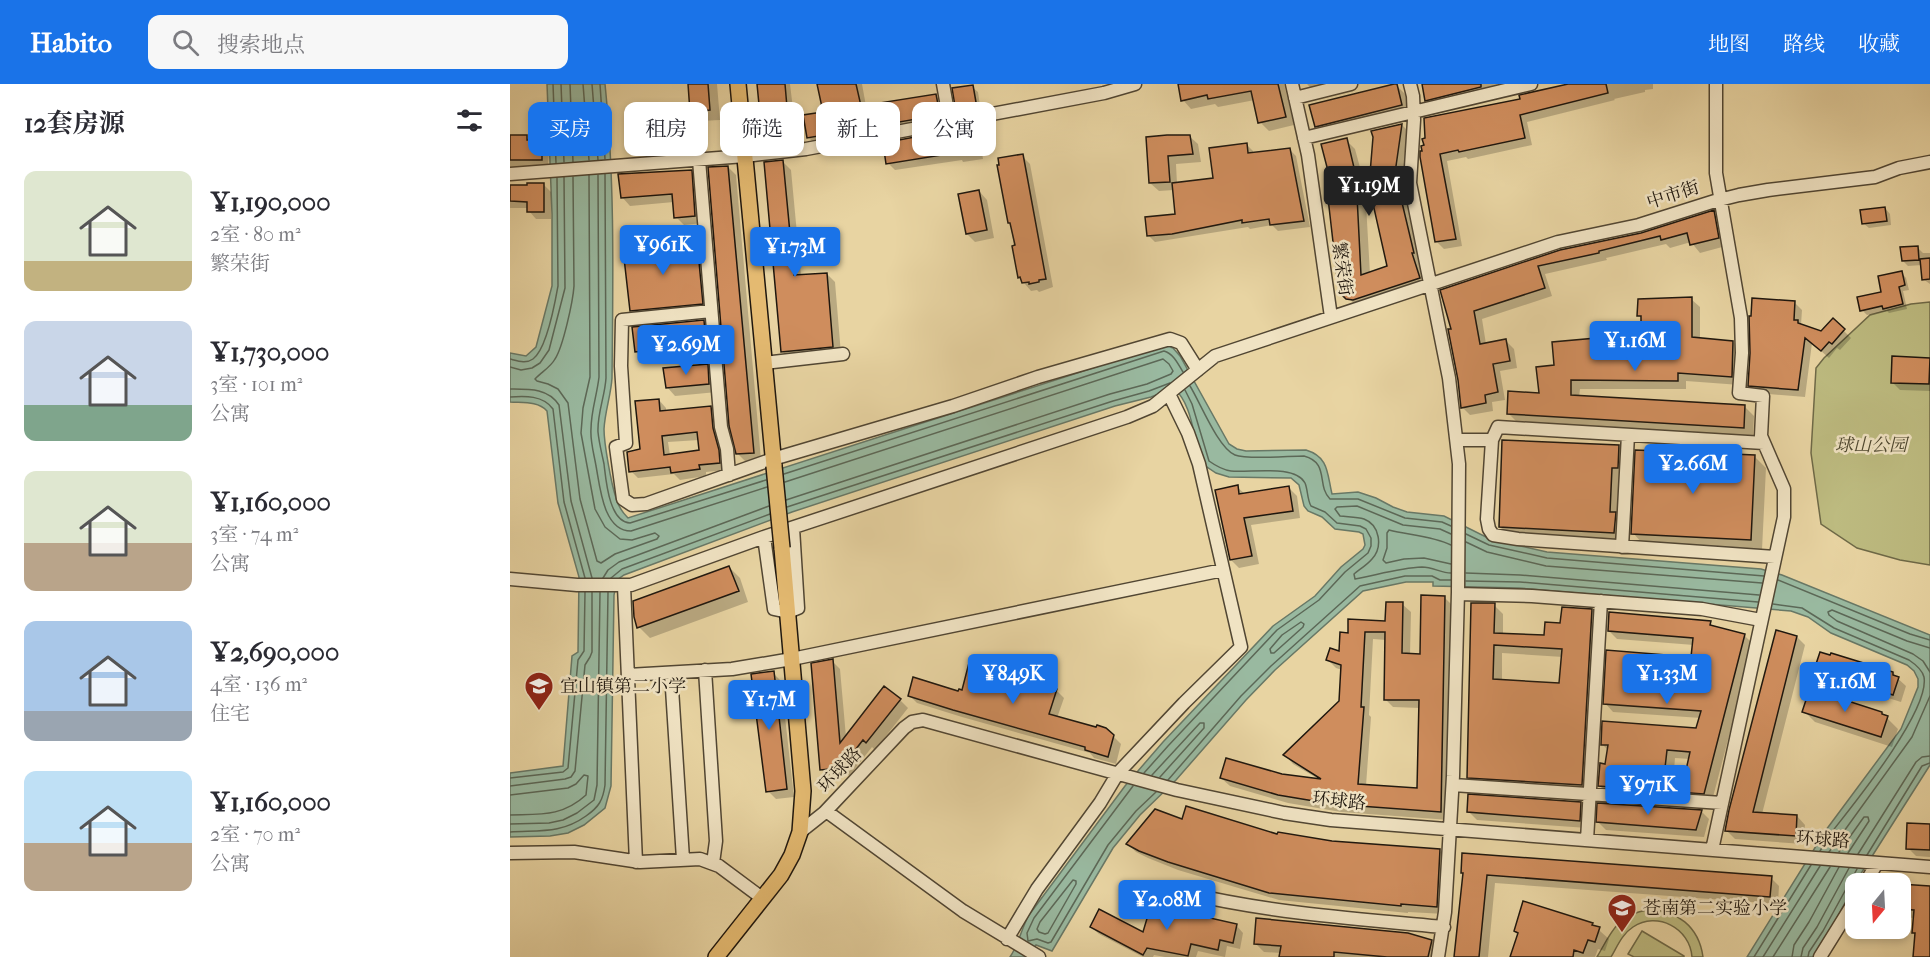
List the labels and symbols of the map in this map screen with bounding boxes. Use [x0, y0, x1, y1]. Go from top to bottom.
pin: ¥1.19M [1320, 166, 1418, 217]
street label: 中市街 [1644, 177, 1702, 213]
pin: ¥961K [621, 225, 705, 276]
pin: ¥1.73M [746, 227, 844, 278]
street label: 繁荣街 [1328, 241, 1356, 297]
pin: ¥1.16M [1586, 321, 1684, 372]
pin: ¥2.69M [637, 325, 735, 376]
park label: 球山公园 [1835, 435, 1910, 456]
pin: ¥2.66M [1644, 444, 1742, 495]
pin: ¥849K [971, 654, 1055, 705]
pin: ¥1.33M [1618, 654, 1716, 705]
pin: ¥1.16M [1796, 662, 1894, 713]
school or university icon: 宜山镇第二小学 [523, 670, 555, 712]
place label: 宜山镇第二小学 [560, 676, 686, 697]
pin: ¥1.7M [727, 680, 811, 731]
street label: 环球路 [814, 743, 866, 797]
pin: ¥971K [1606, 765, 1690, 816]
street label: 环球路 [1311, 788, 1367, 814]
street label: 环球路 [1795, 828, 1851, 852]
north arrow [1845, 873, 1911, 939]
pin: ¥2.08M [1118, 880, 1216, 931]
school or university icon: 苍南第二实验小学 [1606, 892, 1638, 934]
place label: 苍南第二实验小学 [1643, 898, 1787, 919]

